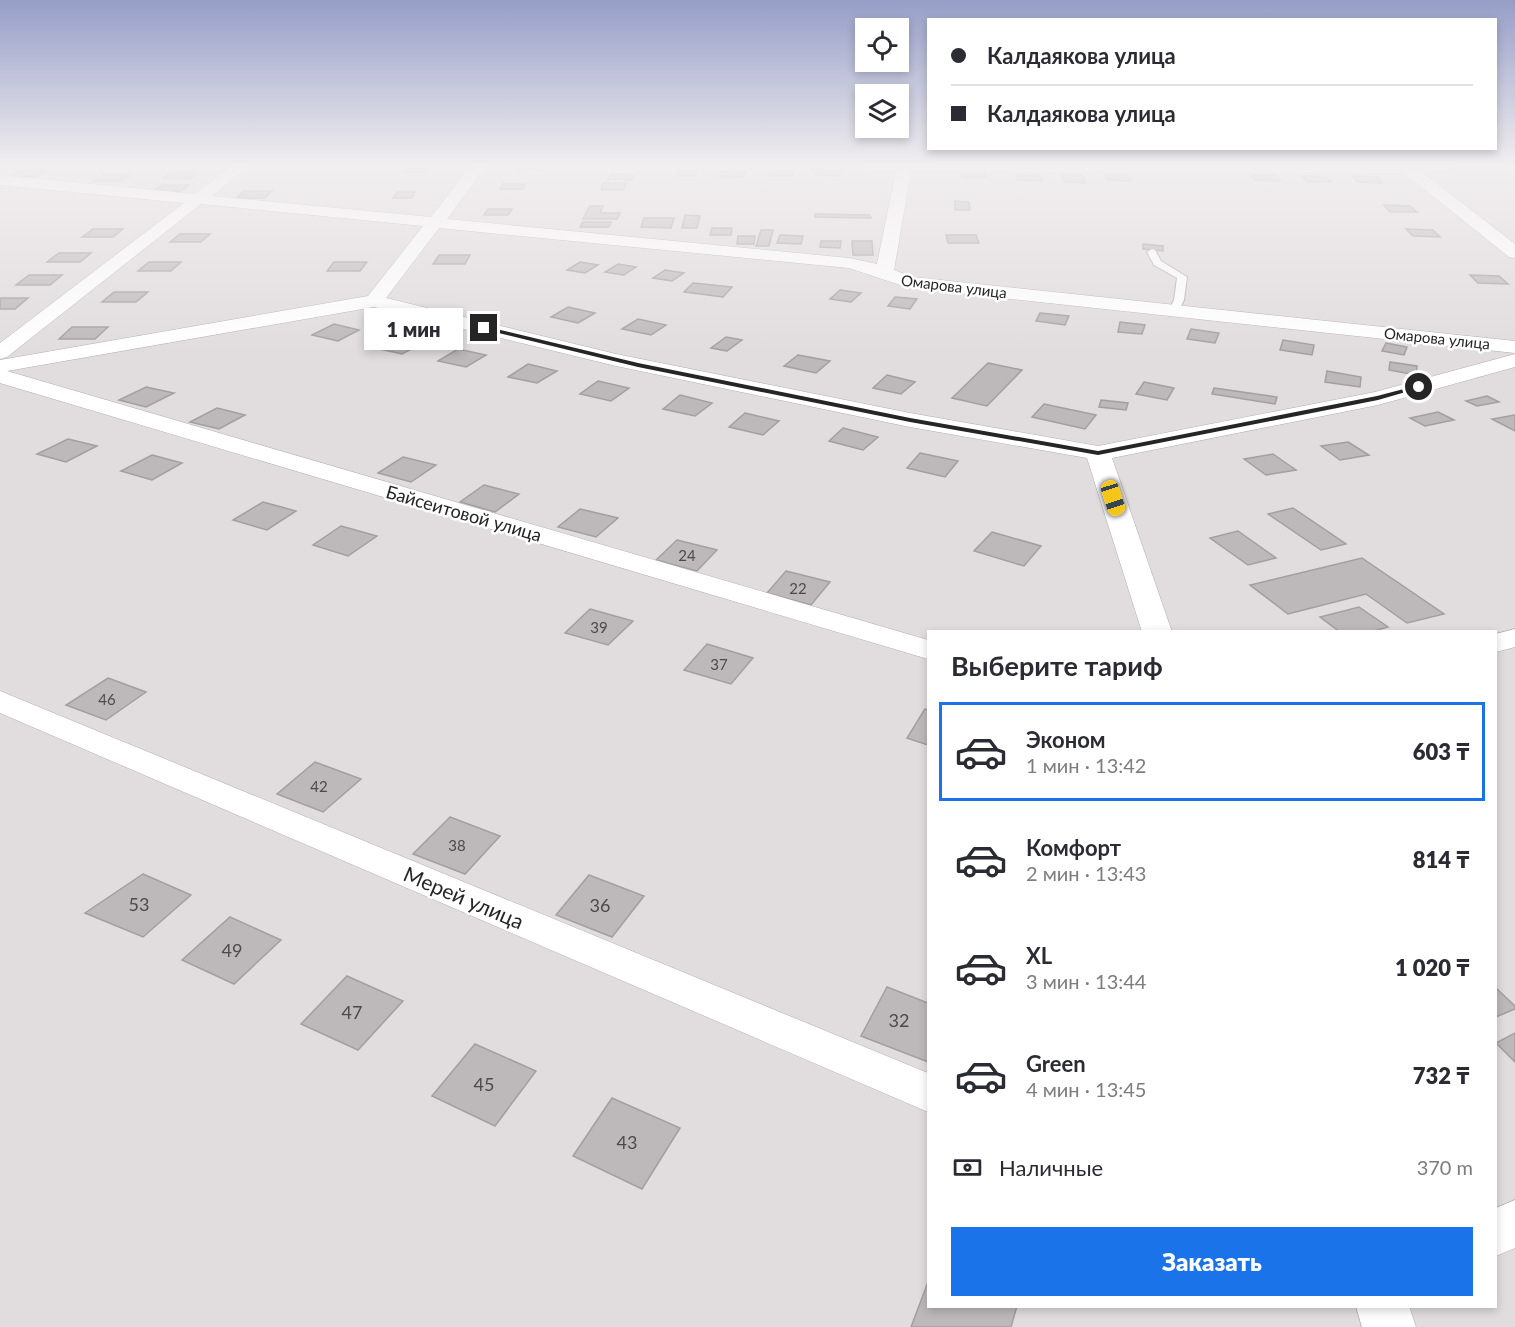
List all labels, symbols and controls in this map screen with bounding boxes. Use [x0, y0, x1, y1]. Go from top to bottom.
map controls [855, 18, 909, 138]
button: locate [855, 18, 909, 72]
text: Калдаякова улица [987, 42, 1176, 69]
button: layers [855, 84, 909, 138]
text: Калдаякова улица [987, 100, 1176, 127]
street label: Омарова улица [900, 271, 1008, 301]
callout: 1 мин [364, 307, 463, 349]
route end [470, 314, 497, 341]
text: 1 мин [386, 317, 441, 341]
street label: Омарова улица [1383, 323, 1491, 353]
route start [1405, 373, 1432, 400]
car [1099, 478, 1127, 518]
street label: Байсеитовой улица [384, 480, 544, 546]
house number: 24 [678, 546, 696, 564]
house number: 22 [789, 579, 807, 597]
house number: 39 [590, 618, 608, 636]
text: Выберите тариф [951, 649, 1163, 682]
house number: 37 [710, 655, 728, 673]
house number: 46 [98, 690, 116, 708]
icon: car [954, 725, 1008, 779]
text: Эконом [1026, 726, 1106, 753]
text: 603 ₸ [1413, 738, 1470, 765]
text: 1 мин · 13:42 [1026, 753, 1146, 777]
house number: 42 [310, 777, 328, 795]
icon: car [954, 833, 1008, 887]
text: Комфорт [1026, 834, 1121, 861]
house number: 38 [448, 836, 466, 854]
text: 814 ₸ [1413, 846, 1470, 873]
street label: Мерей улица [400, 860, 528, 934]
text: 2 мин · 13:43 [1026, 861, 1146, 885]
house number: 53 [129, 893, 149, 915]
house number: 36 [590, 894, 610, 916]
house number: 49 [222, 939, 242, 961]
icon: car [954, 941, 1008, 995]
text: XL [1026, 942, 1052, 969]
text: 1 020 ₸ [1395, 954, 1470, 981]
text: 3 мин · 13:44 [1026, 969, 1146, 993]
house number: 47 [342, 1001, 362, 1023]
house number: 32 [889, 1009, 909, 1031]
icon: car [954, 1049, 1008, 1103]
text: Green [1026, 1050, 1086, 1077]
text: 732 ₸ [1413, 1062, 1470, 1089]
house number: 45 [474, 1073, 494, 1095]
text: 4 мин · 13:45 [1026, 1077, 1146, 1101]
house number: 43 [617, 1131, 637, 1153]
icon: cash [951, 1151, 984, 1184]
text: Наличные [999, 1154, 1103, 1181]
text: 370 m [1417, 1155, 1473, 1179]
button: Заказать [951, 1227, 1473, 1296]

